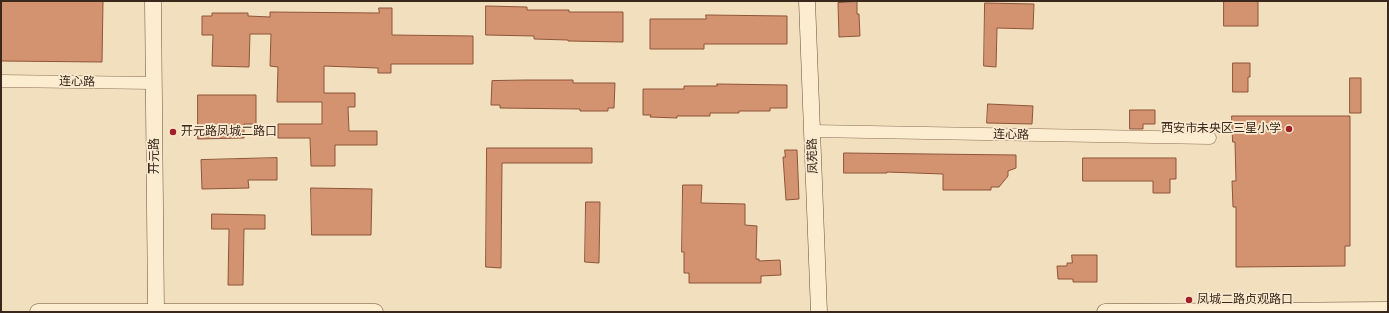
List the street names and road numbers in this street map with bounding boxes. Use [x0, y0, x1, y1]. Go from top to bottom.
street label: 连心路 [59, 74, 95, 90]
street label: 连心路 [993, 127, 1029, 143]
street label: 开元路 [148, 138, 162, 174]
street label: 凤苑路 [805, 138, 821, 174]

